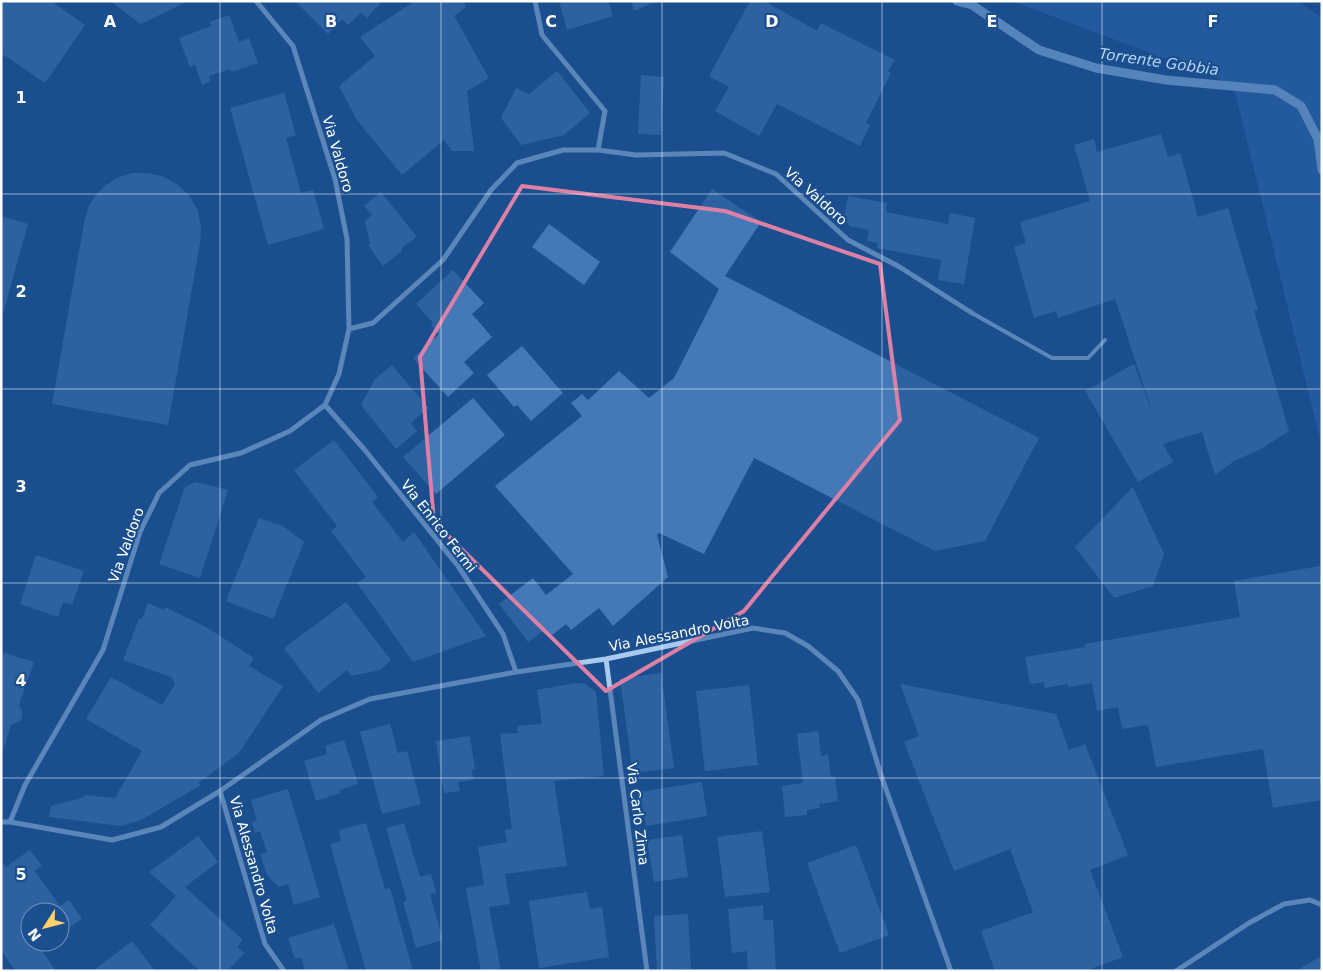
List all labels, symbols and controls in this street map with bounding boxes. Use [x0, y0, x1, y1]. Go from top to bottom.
text: A [104, 12, 117, 31]
text: B [325, 12, 337, 31]
text: C [545, 12, 557, 31]
text: D [765, 12, 779, 31]
text: E [987, 12, 997, 31]
text: F [1208, 12, 1218, 31]
water label: Torrente Gobbia [1098, 45, 1220, 79]
text: 1 [15, 88, 27, 107]
street label: Via Valdoro [319, 114, 357, 194]
street label: Via Valdoro [781, 164, 851, 228]
text: 2 [15, 282, 27, 301]
street label: Via Enrico Fermi [398, 476, 480, 576]
text: 3 [15, 477, 27, 496]
street label: Via Valdoro [105, 505, 147, 585]
street label: Via Alessandro Volta [607, 612, 751, 654]
text: 4 [15, 671, 27, 690]
street label: Via Carlo Zima [624, 762, 652, 866]
street label: Via Alessandro Volta [227, 794, 281, 936]
text: 5 [15, 865, 27, 884]
north arrow [20, 902, 70, 952]
text: N [25, 925, 44, 944]

